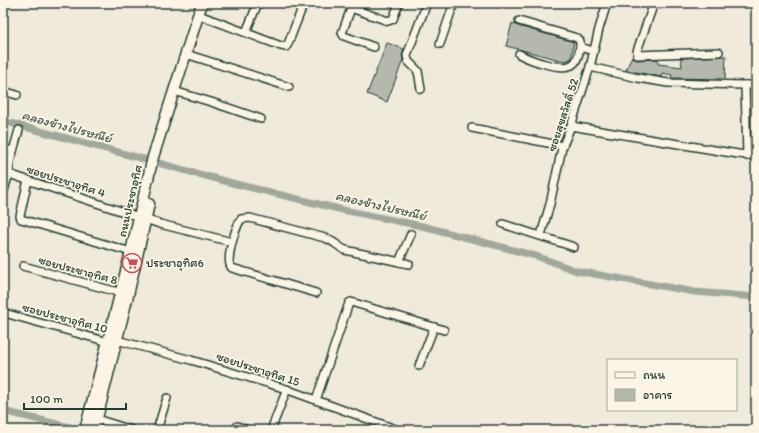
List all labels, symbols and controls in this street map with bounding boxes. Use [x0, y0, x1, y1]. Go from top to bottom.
street label: ซอยสุขสวัสดิ์ 52 [545, 76, 584, 154]
water label: คลองข้างไปรษณีย์ [20, 107, 115, 146]
street label: ซอยประชาอุทิศ 4 [24, 162, 107, 202]
street label: ถนนประชาอุทิศ [115, 164, 147, 239]
water label: คลองข้างไปรษณีย์ [334, 188, 430, 224]
supermarket icon: ประชาอุทิศ6 [121, 252, 143, 274]
street label: ซอยประชาอุทิศ 8 [36, 253, 120, 289]
place label: ประชาอุทิศ6 [146, 256, 204, 272]
street label: ซอยประชาอุทิศ 10 [20, 300, 109, 338]
street label: ซอยประชาอุทิศ 15 [214, 349, 301, 391]
legend [607, 359, 737, 411]
text: ถนน [643, 368, 665, 382]
scale bar [24, 385, 126, 411]
text: อาคาร [643, 388, 673, 402]
text: 100 m [30, 392, 63, 406]

